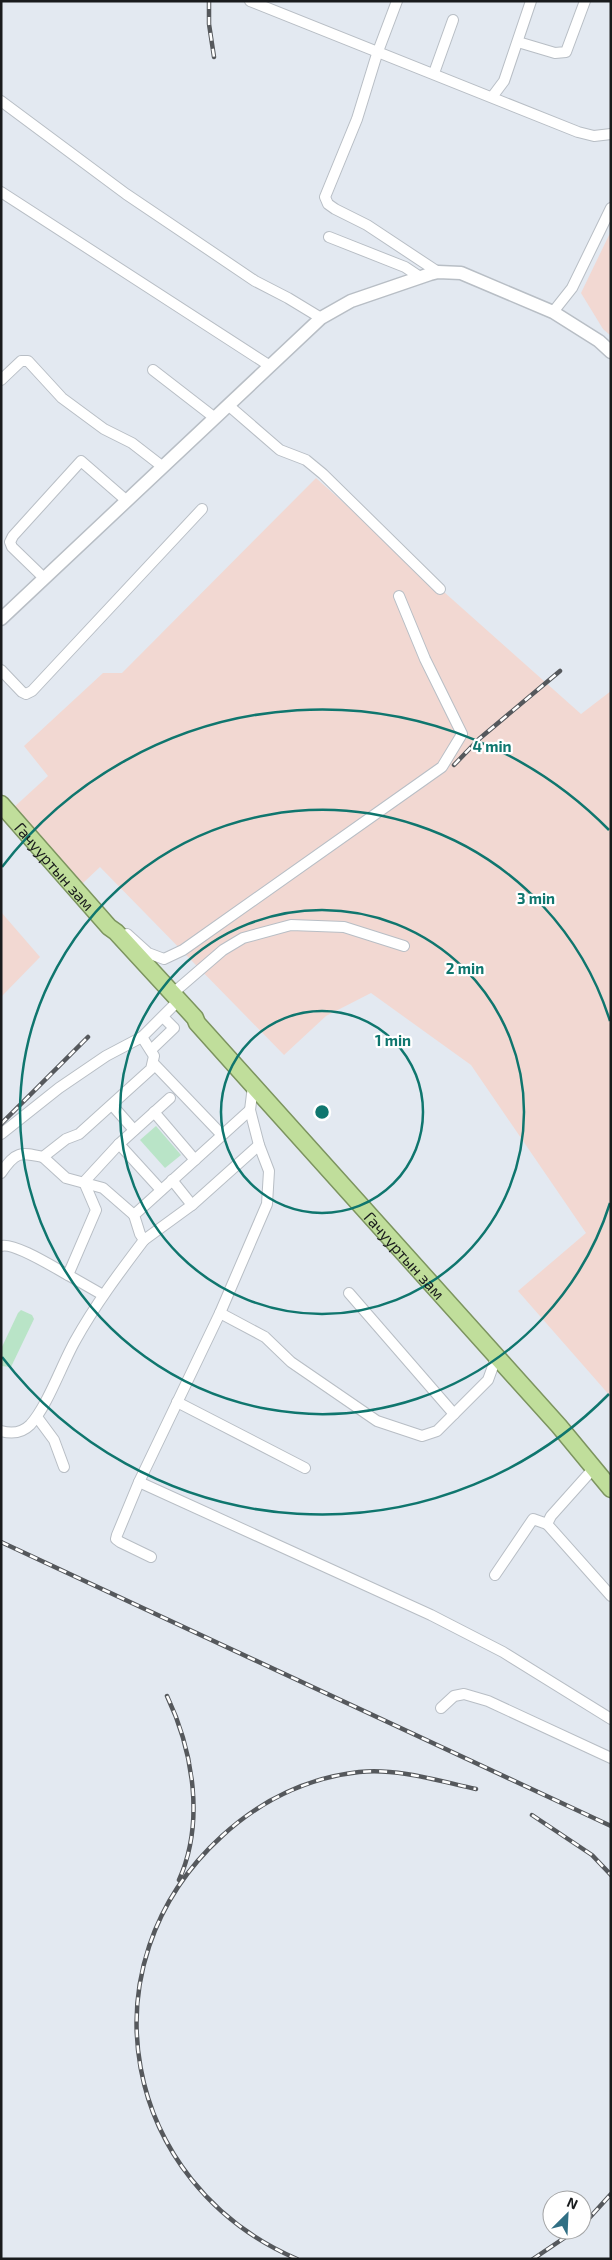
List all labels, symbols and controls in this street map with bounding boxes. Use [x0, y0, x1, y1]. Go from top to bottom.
text: 4 min [472, 737, 512, 755]
street label: Гачууртын зам [11, 818, 99, 914]
text: 3 min [517, 889, 555, 907]
text: 2 min [446, 959, 484, 977]
text: 1 min [375, 1031, 411, 1049]
centre of rings [313, 1103, 331, 1121]
street label: Гачууртын зам [361, 1207, 449, 1302]
north arrow [542, 2190, 592, 2240]
text: N [564, 2193, 581, 2212]

